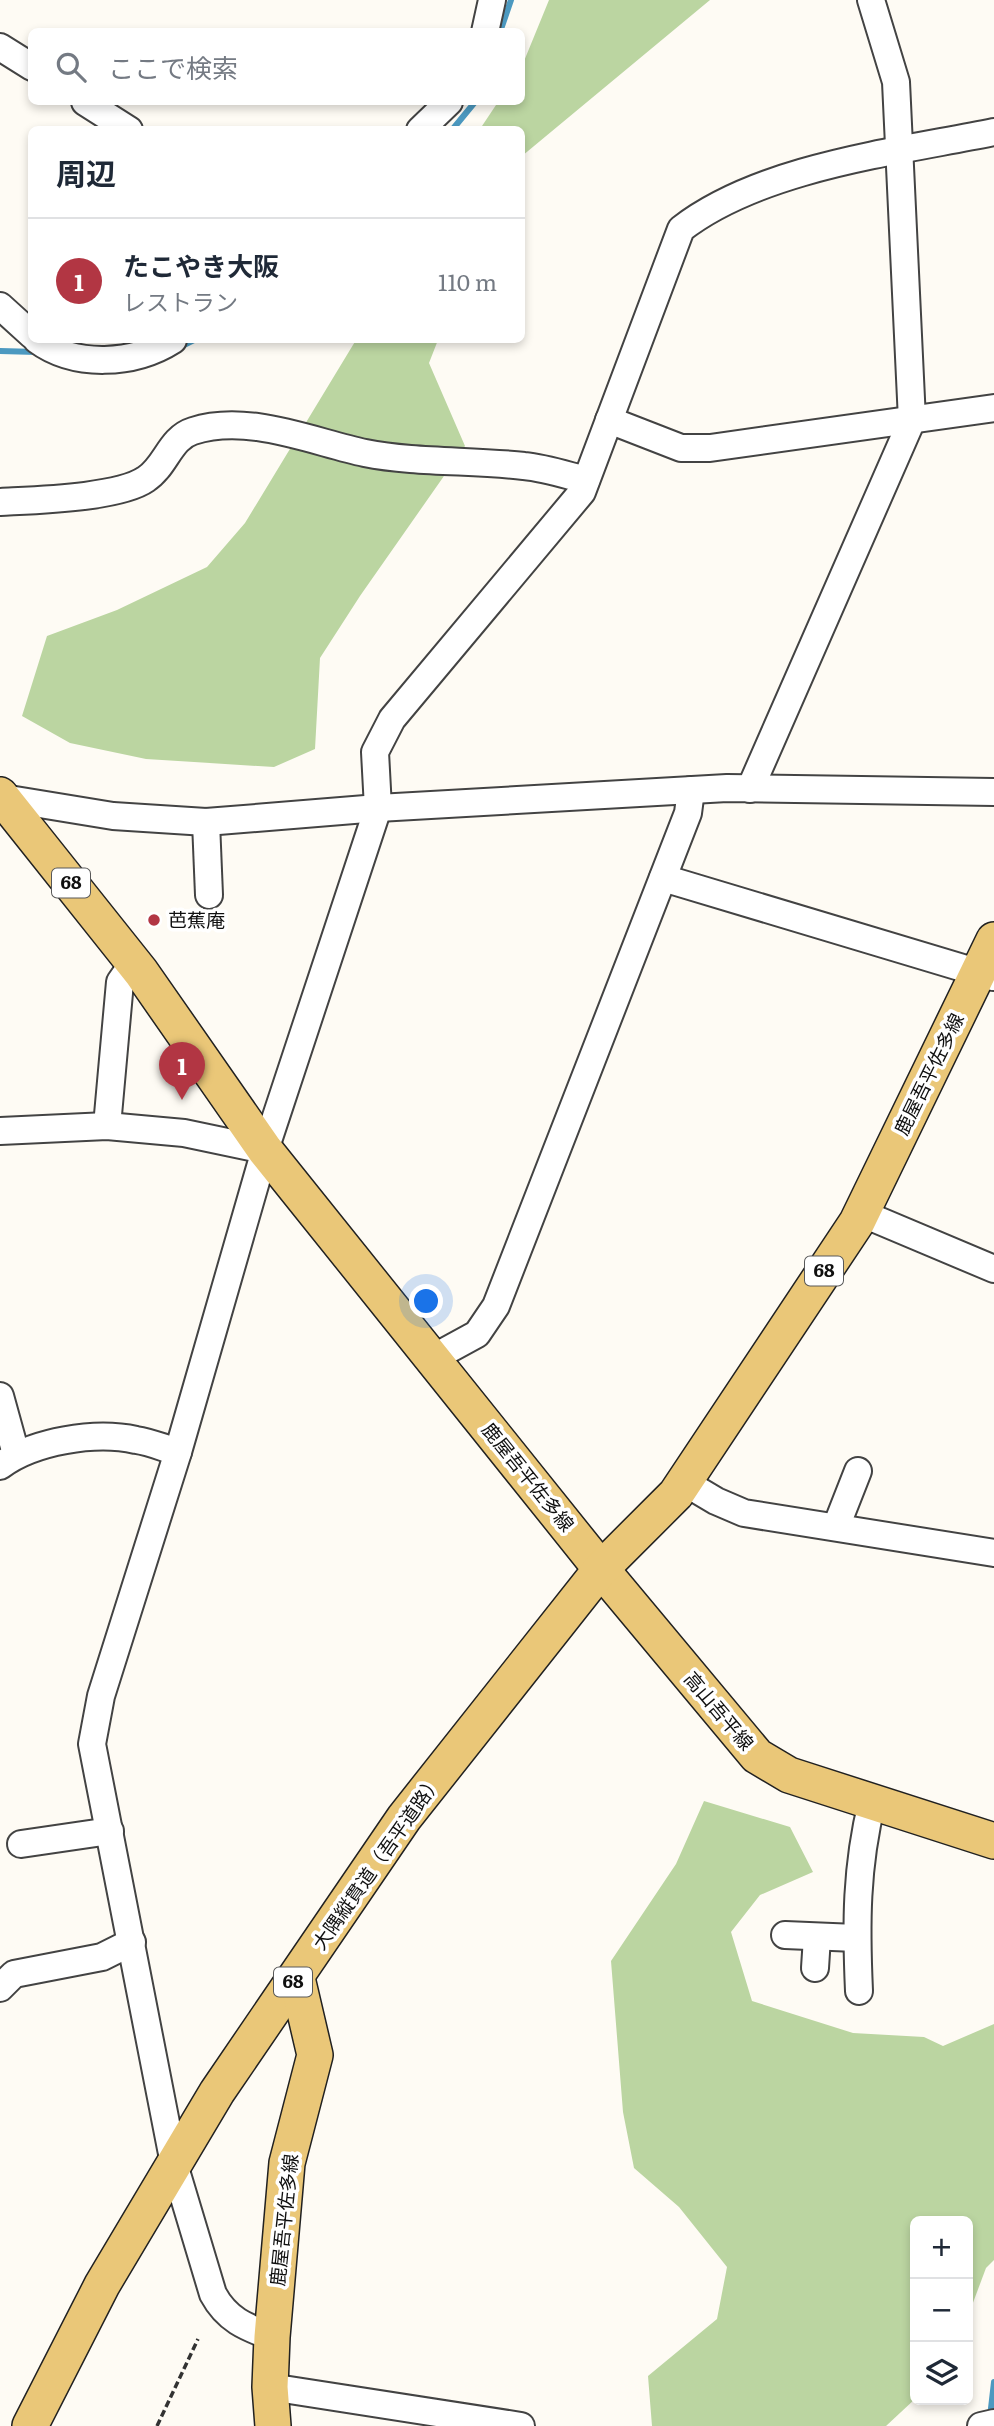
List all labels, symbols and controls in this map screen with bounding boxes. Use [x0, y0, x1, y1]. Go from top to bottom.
search box [28, 28, 525, 105]
text: ここで検索 [108, 47, 238, 86]
icon: search [52, 48, 90, 86]
text: 周辺 [56, 150, 116, 194]
text: たこやき大阪 [123, 245, 279, 284]
text: 1 [74, 264, 84, 298]
text: 110 m [438, 264, 497, 298]
text: レストラン [123, 284, 238, 318]
road number: 68 [52, 868, 90, 898]
place label: 芭蕉庵 [168, 905, 225, 933]
marker: 芭蕉庵 [146, 912, 162, 928]
street label: 鹿屋吾平佐多線 [886, 1008, 970, 1139]
pin: 1 [159, 1042, 205, 1100]
road number: 68 [805, 1256, 843, 1286]
your location [409, 1284, 443, 1318]
street label: 鹿屋吾平佐多線 [476, 1416, 582, 1537]
street label: 高山吾平線 [679, 1665, 761, 1756]
street label: 大隅縦貫道（吾平道路） [305, 1768, 448, 1955]
road number: 68 [274, 1968, 312, 1996]
street label: 鹿屋吾平佐多線 [262, 2152, 304, 2288]
map controls [910, 2216, 973, 2405]
button: + [910, 2216, 973, 2279]
button: − [910, 2279, 973, 2342]
button: layers [910, 2342, 973, 2405]

